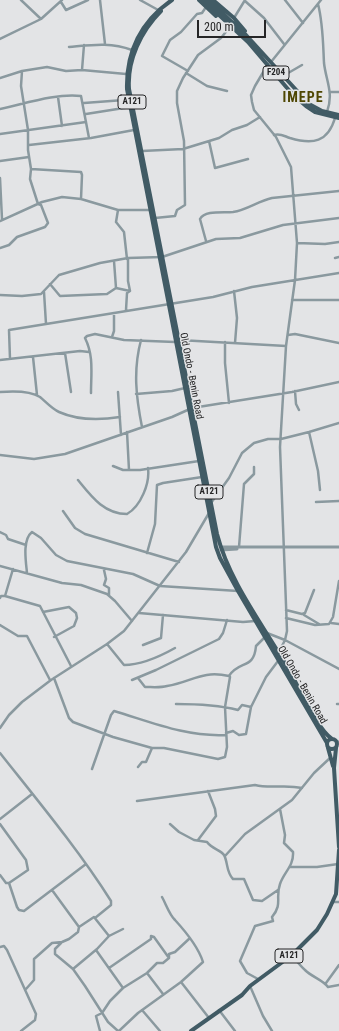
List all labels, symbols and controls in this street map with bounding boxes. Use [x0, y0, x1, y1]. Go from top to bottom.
scale bar [199, 12, 268, 38]
text: 200 m [204, 20, 234, 34]
road number: F204 [263, 66, 289, 80]
district label: IMEPE [282, 90, 324, 106]
road number: A121 [118, 95, 146, 109]
street label: Old Ondo - Benin Road [177, 332, 205, 420]
road number: A121 [195, 485, 223, 499]
street label: Old Ondo - Benin Road [275, 644, 329, 726]
road number: A121 [275, 949, 303, 963]

